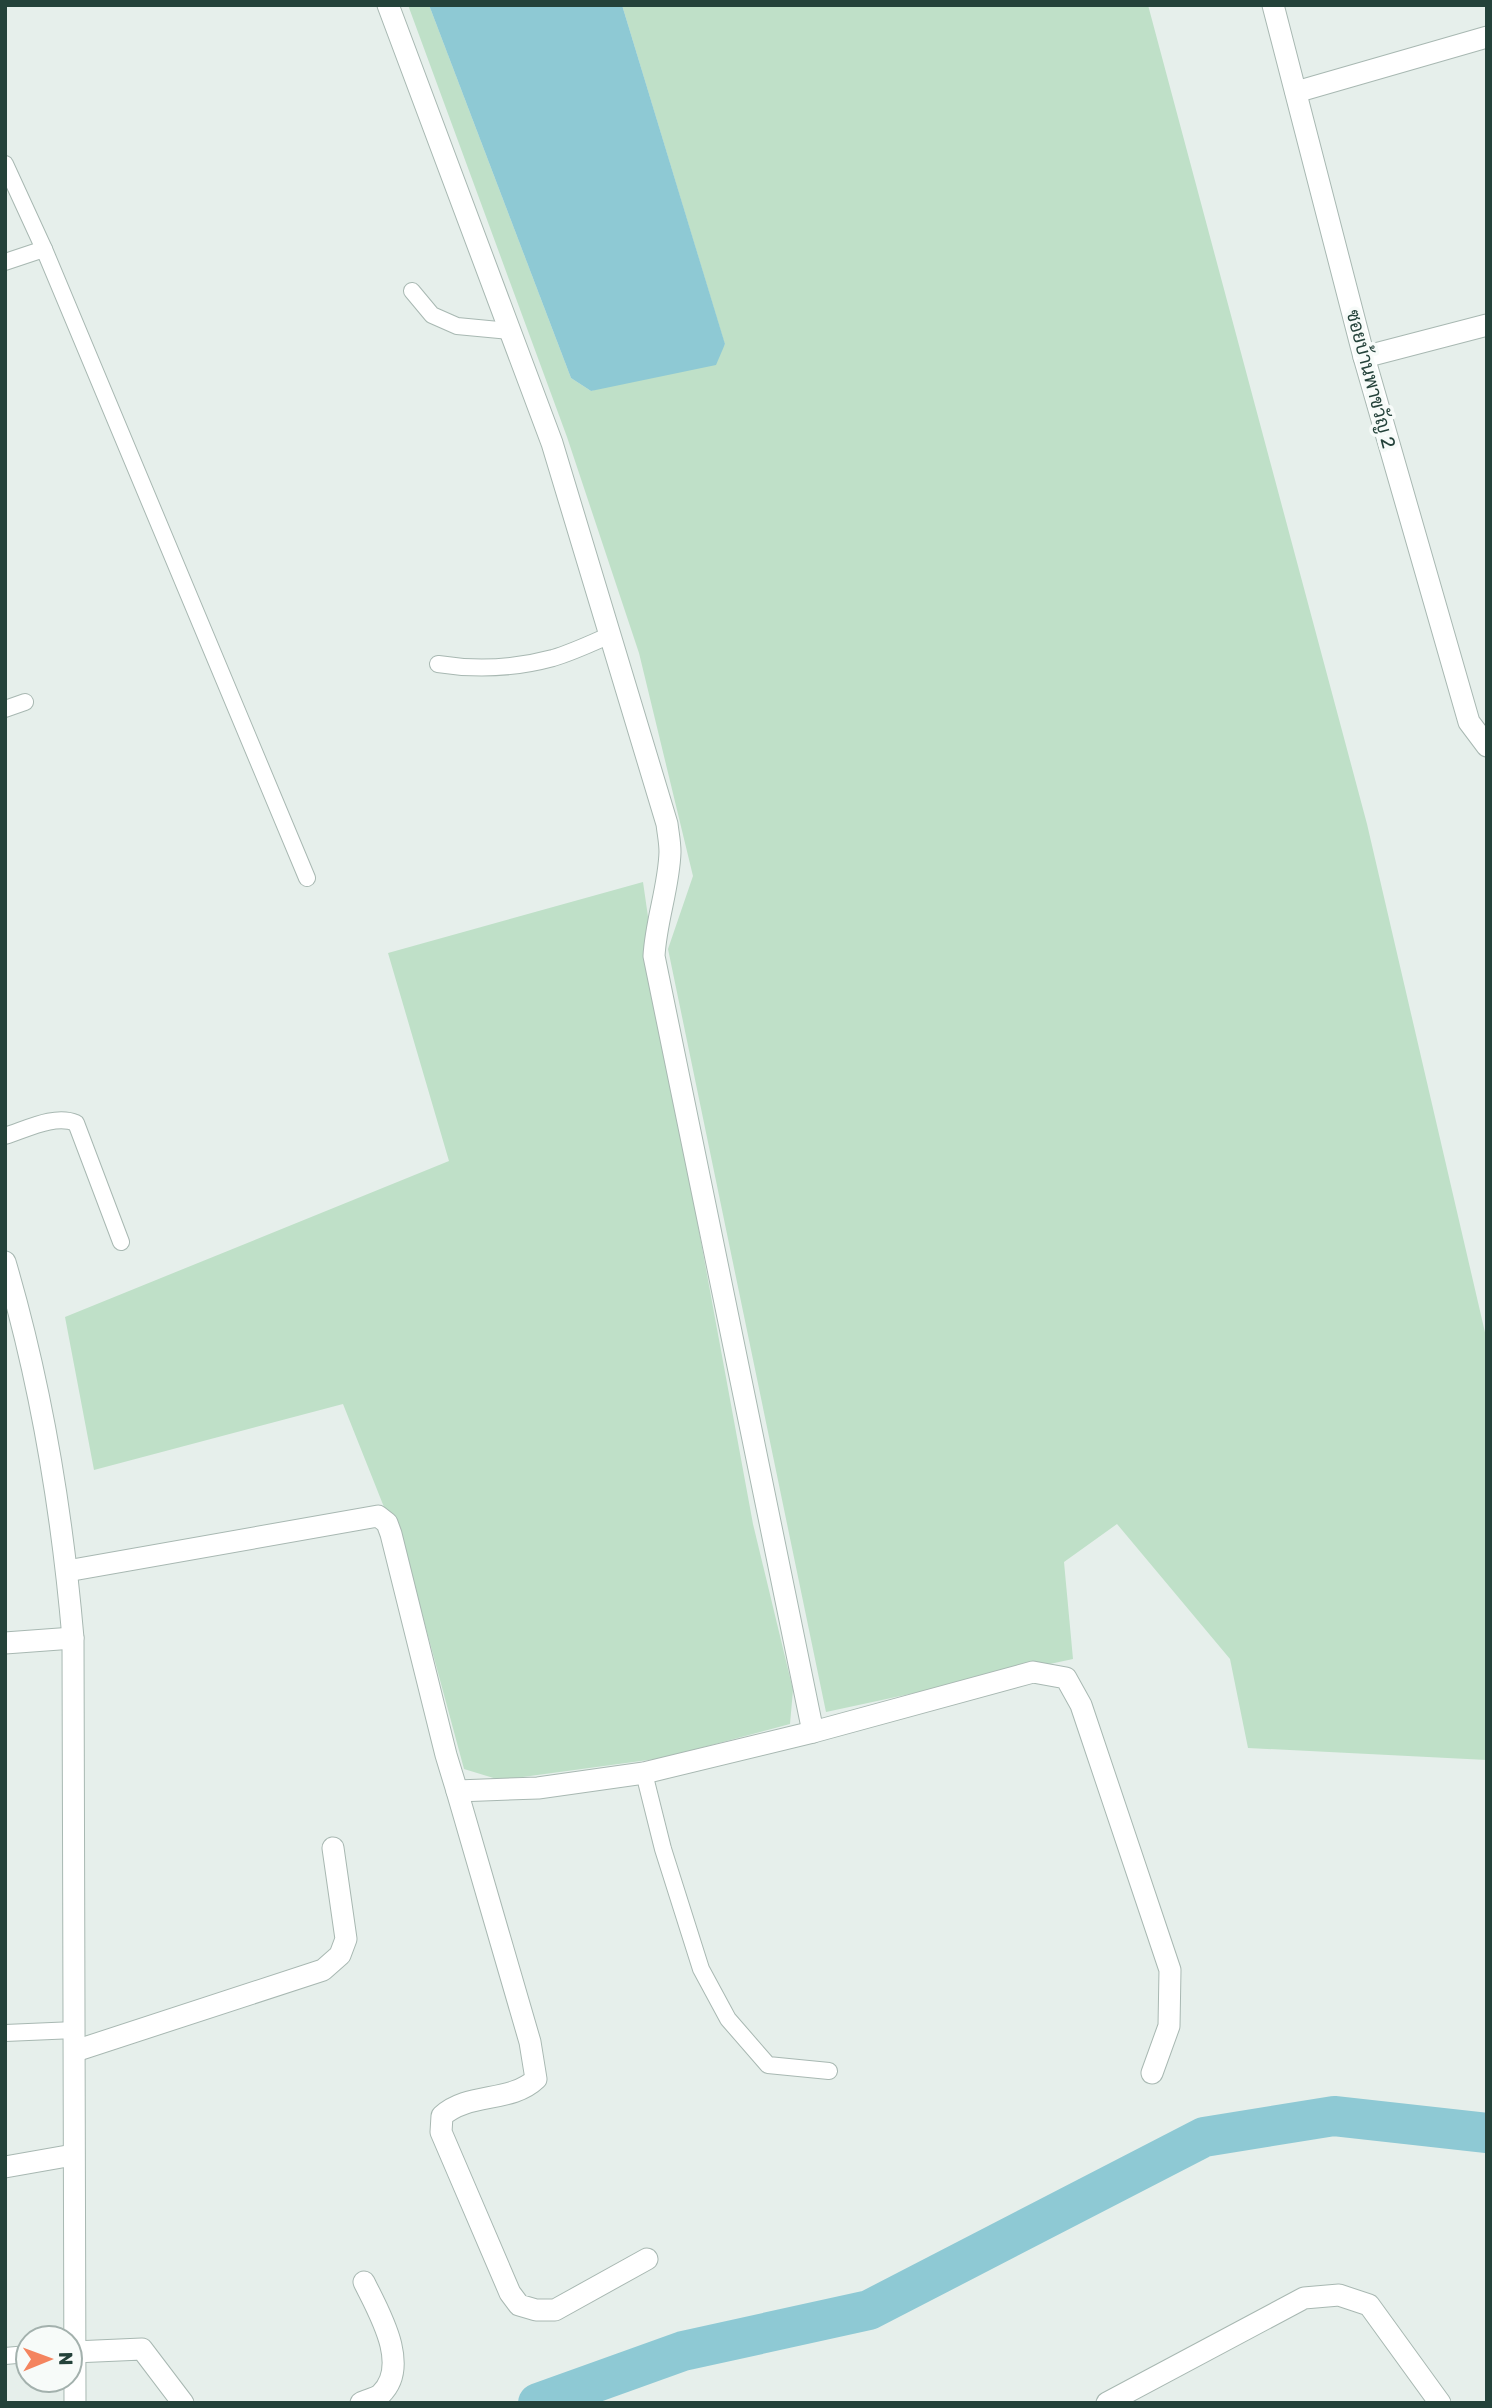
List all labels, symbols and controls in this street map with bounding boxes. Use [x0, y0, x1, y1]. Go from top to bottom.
street label: ซอยบ้านพาขวัญ 2 [1341, 307, 1401, 451]
north arrow [14, 2324, 84, 2394]
text: N [54, 2352, 77, 2366]

